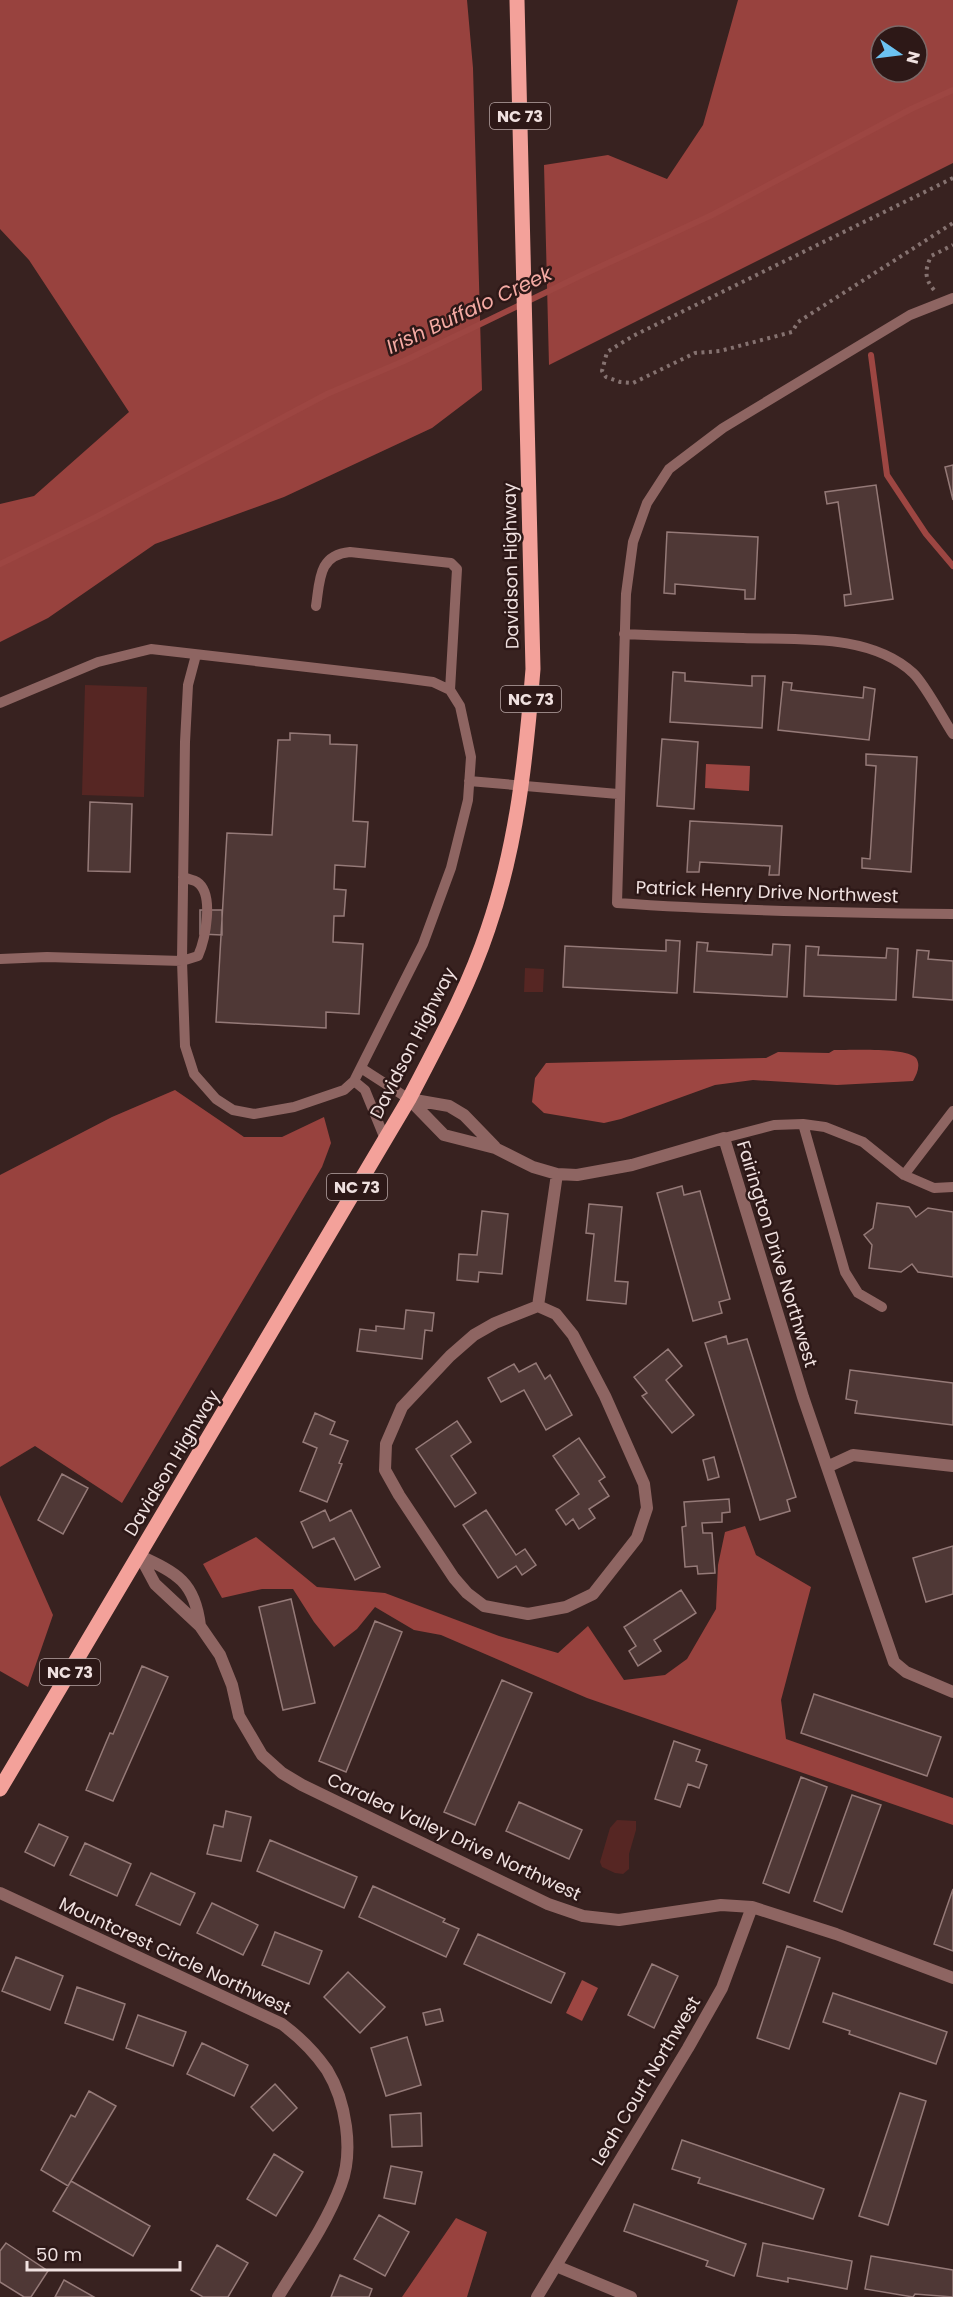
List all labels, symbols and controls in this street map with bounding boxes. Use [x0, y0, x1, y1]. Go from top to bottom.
north arrow [869, 24, 929, 84]
text: N [900, 49, 926, 66]
road number: NC 73 [490, 103, 550, 129]
water label: Irish Buffalo Creek [382, 259, 558, 361]
street label: Davidson Highway [497, 483, 524, 649]
road number: NC 73 [501, 686, 561, 712]
street label: Patrick Henry Drive Northwest [635, 874, 899, 909]
street label: Davidson Highway [364, 963, 461, 1123]
street label: Fairington Drive Northwest [731, 1138, 824, 1370]
road number: NC 73 [327, 1174, 387, 1200]
street label: Davidson Highway [118, 1385, 225, 1541]
road number: NC 73 [40, 1659, 100, 1685]
street label: Caralea Valley Drive Northwest [323, 1767, 585, 1907]
street label: Mountcrest Circle Northwest [55, 1891, 295, 2020]
street label: Leah Court Northwest [585, 1991, 706, 2170]
scale bar [27, 2234, 180, 2272]
text: 50 m [36, 2242, 82, 2267]

